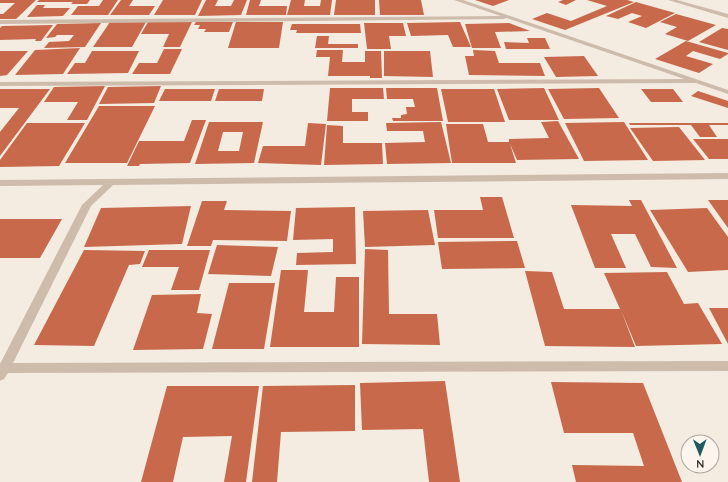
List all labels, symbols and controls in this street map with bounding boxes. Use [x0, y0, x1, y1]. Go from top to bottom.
north arrow [680, 434, 720, 474]
text: N [696, 457, 704, 471]

